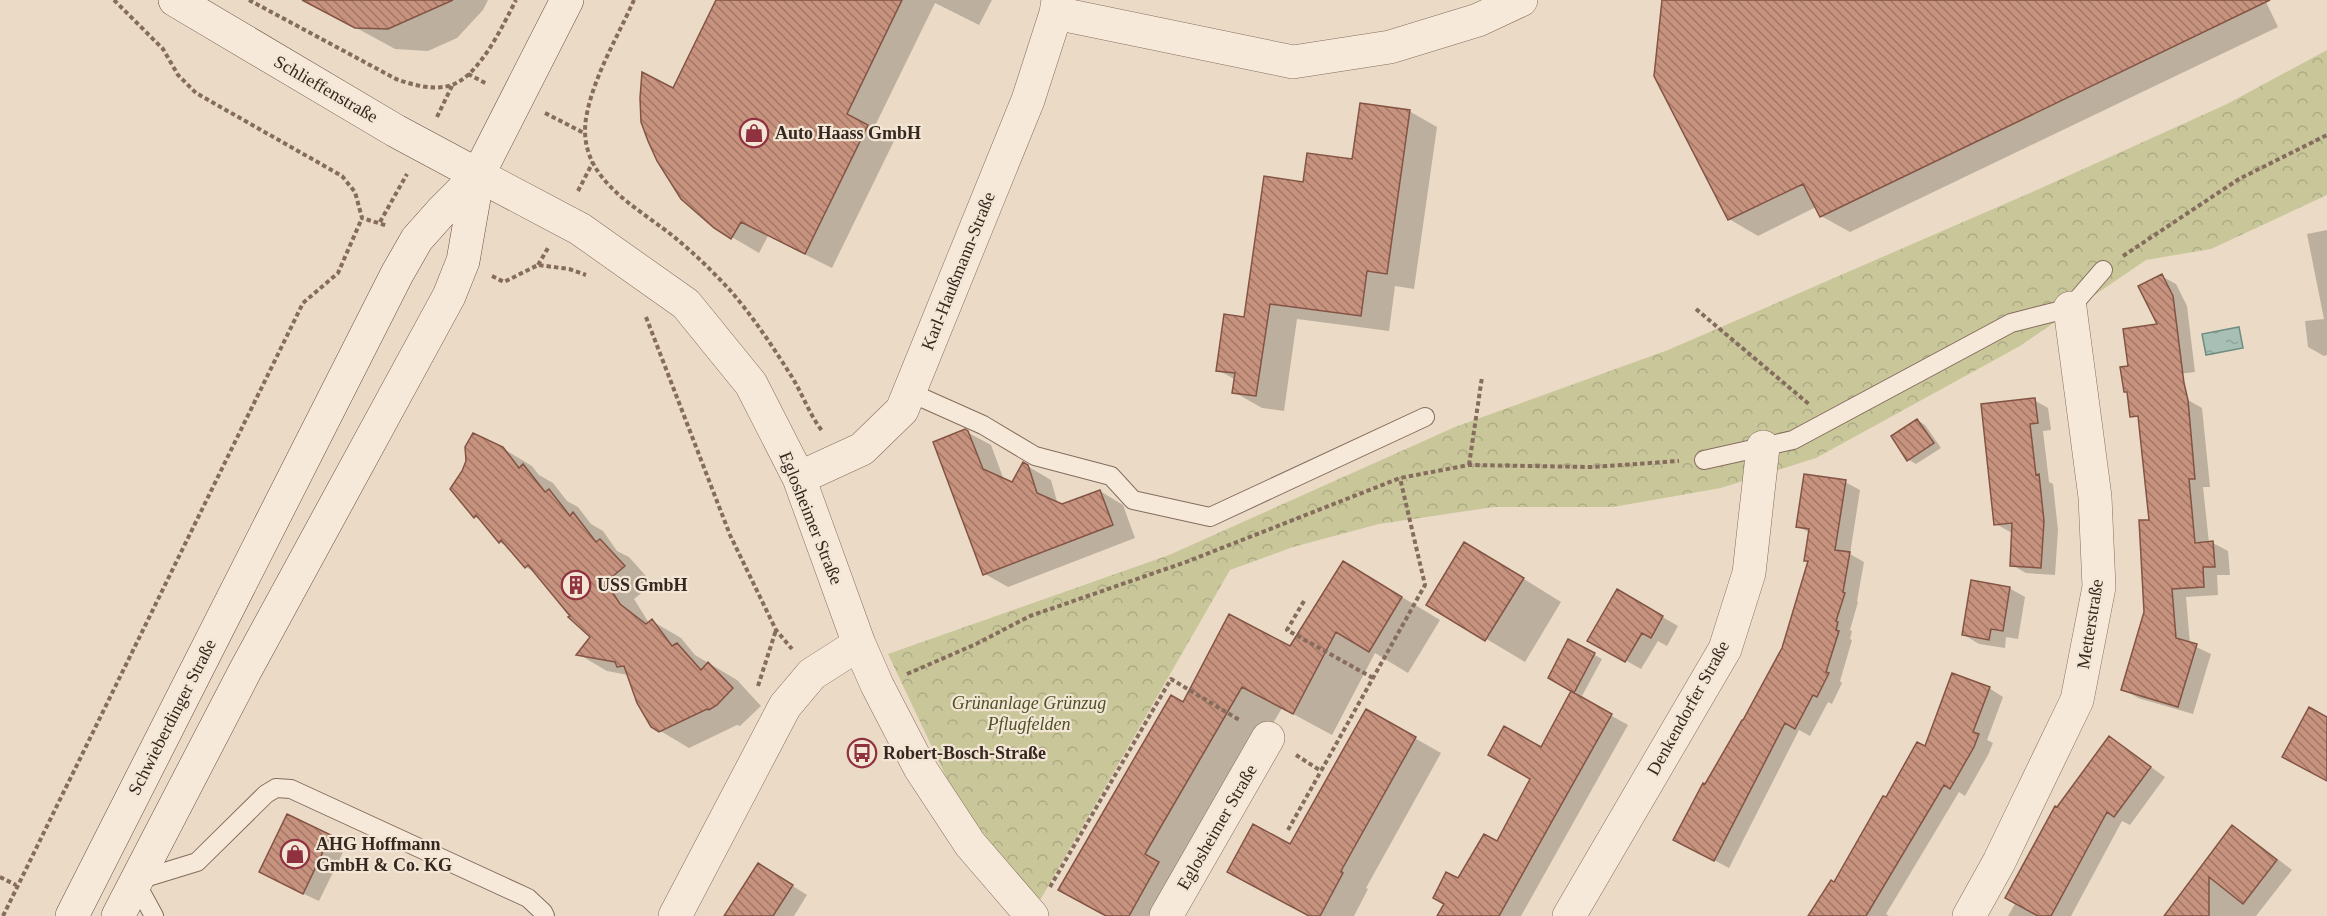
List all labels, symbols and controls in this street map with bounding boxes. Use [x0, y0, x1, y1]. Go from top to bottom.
street label: Schlieffenstraße [270, 51, 382, 127]
shop icon: Auto Haass GmbH [738, 117, 770, 149]
place label: Auto Haass GmbH [775, 123, 921, 143]
street label: Karl-Haußmann-Straße [917, 189, 999, 353]
street label: Eglosheimer Straße [775, 449, 847, 587]
building icon: USS GmbH [560, 569, 592, 601]
place label: USS GmbH [597, 575, 688, 595]
street label: Metterstraße [2073, 578, 2107, 670]
street label: Schwieberdinger Straße [124, 636, 220, 798]
street label: Denkendorfer Straße [1643, 637, 1733, 779]
park label: Grünanlage Grünzug Pflugfelden [952, 693, 1106, 734]
bus stop icon: Robert-Bosch-Straße [846, 737, 878, 769]
place label: Robert-Bosch-Straße [883, 743, 1046, 763]
street label: Eglosheimer Straße [1173, 761, 1261, 893]
place label: AHG Hoffmann GmbH & Co. KG [316, 834, 452, 875]
shop icon: AHG Hoffmann GmbH & Co. KG [279, 838, 311, 870]

